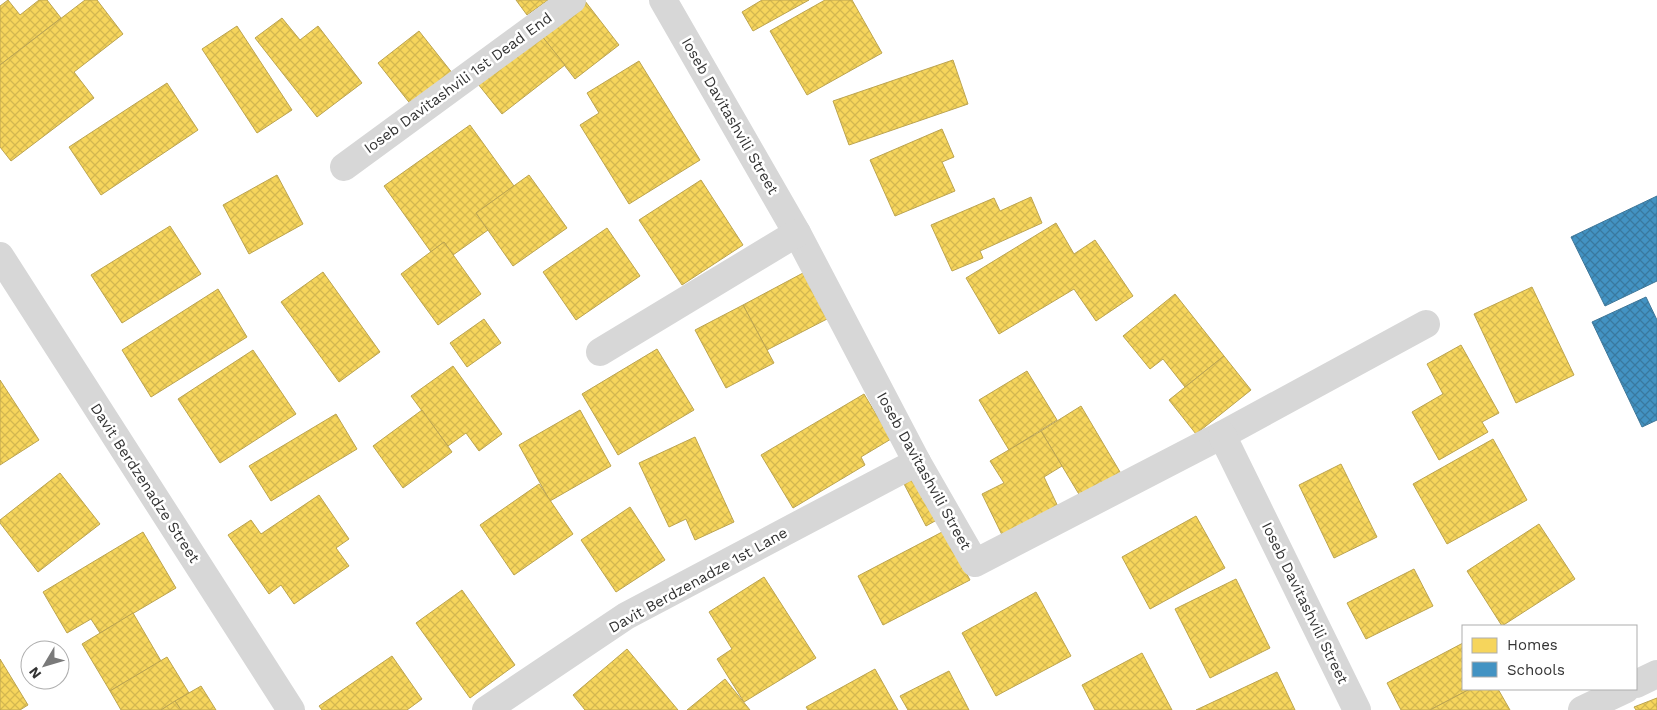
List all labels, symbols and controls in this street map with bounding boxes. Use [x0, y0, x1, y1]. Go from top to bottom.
street label: Ioseb Davitashvili 1st Dead End [360, 9, 556, 157]
street label: Ioseb Davitashvili Street [678, 35, 783, 198]
street label: Ioseb Davitashvili Street [873, 389, 975, 554]
street label: Davit Berdzenadze Street [87, 400, 204, 567]
street label: Ioseb Davitashvili Street [1258, 519, 1352, 687]
street label: Davit Berdzenadze 1st Lane [605, 523, 791, 637]
legend [1462, 625, 1637, 690]
text: Homes [1507, 636, 1558, 654]
north arrow [20, 640, 70, 690]
text: Schools [1507, 661, 1565, 679]
text: N [25, 664, 44, 682]

